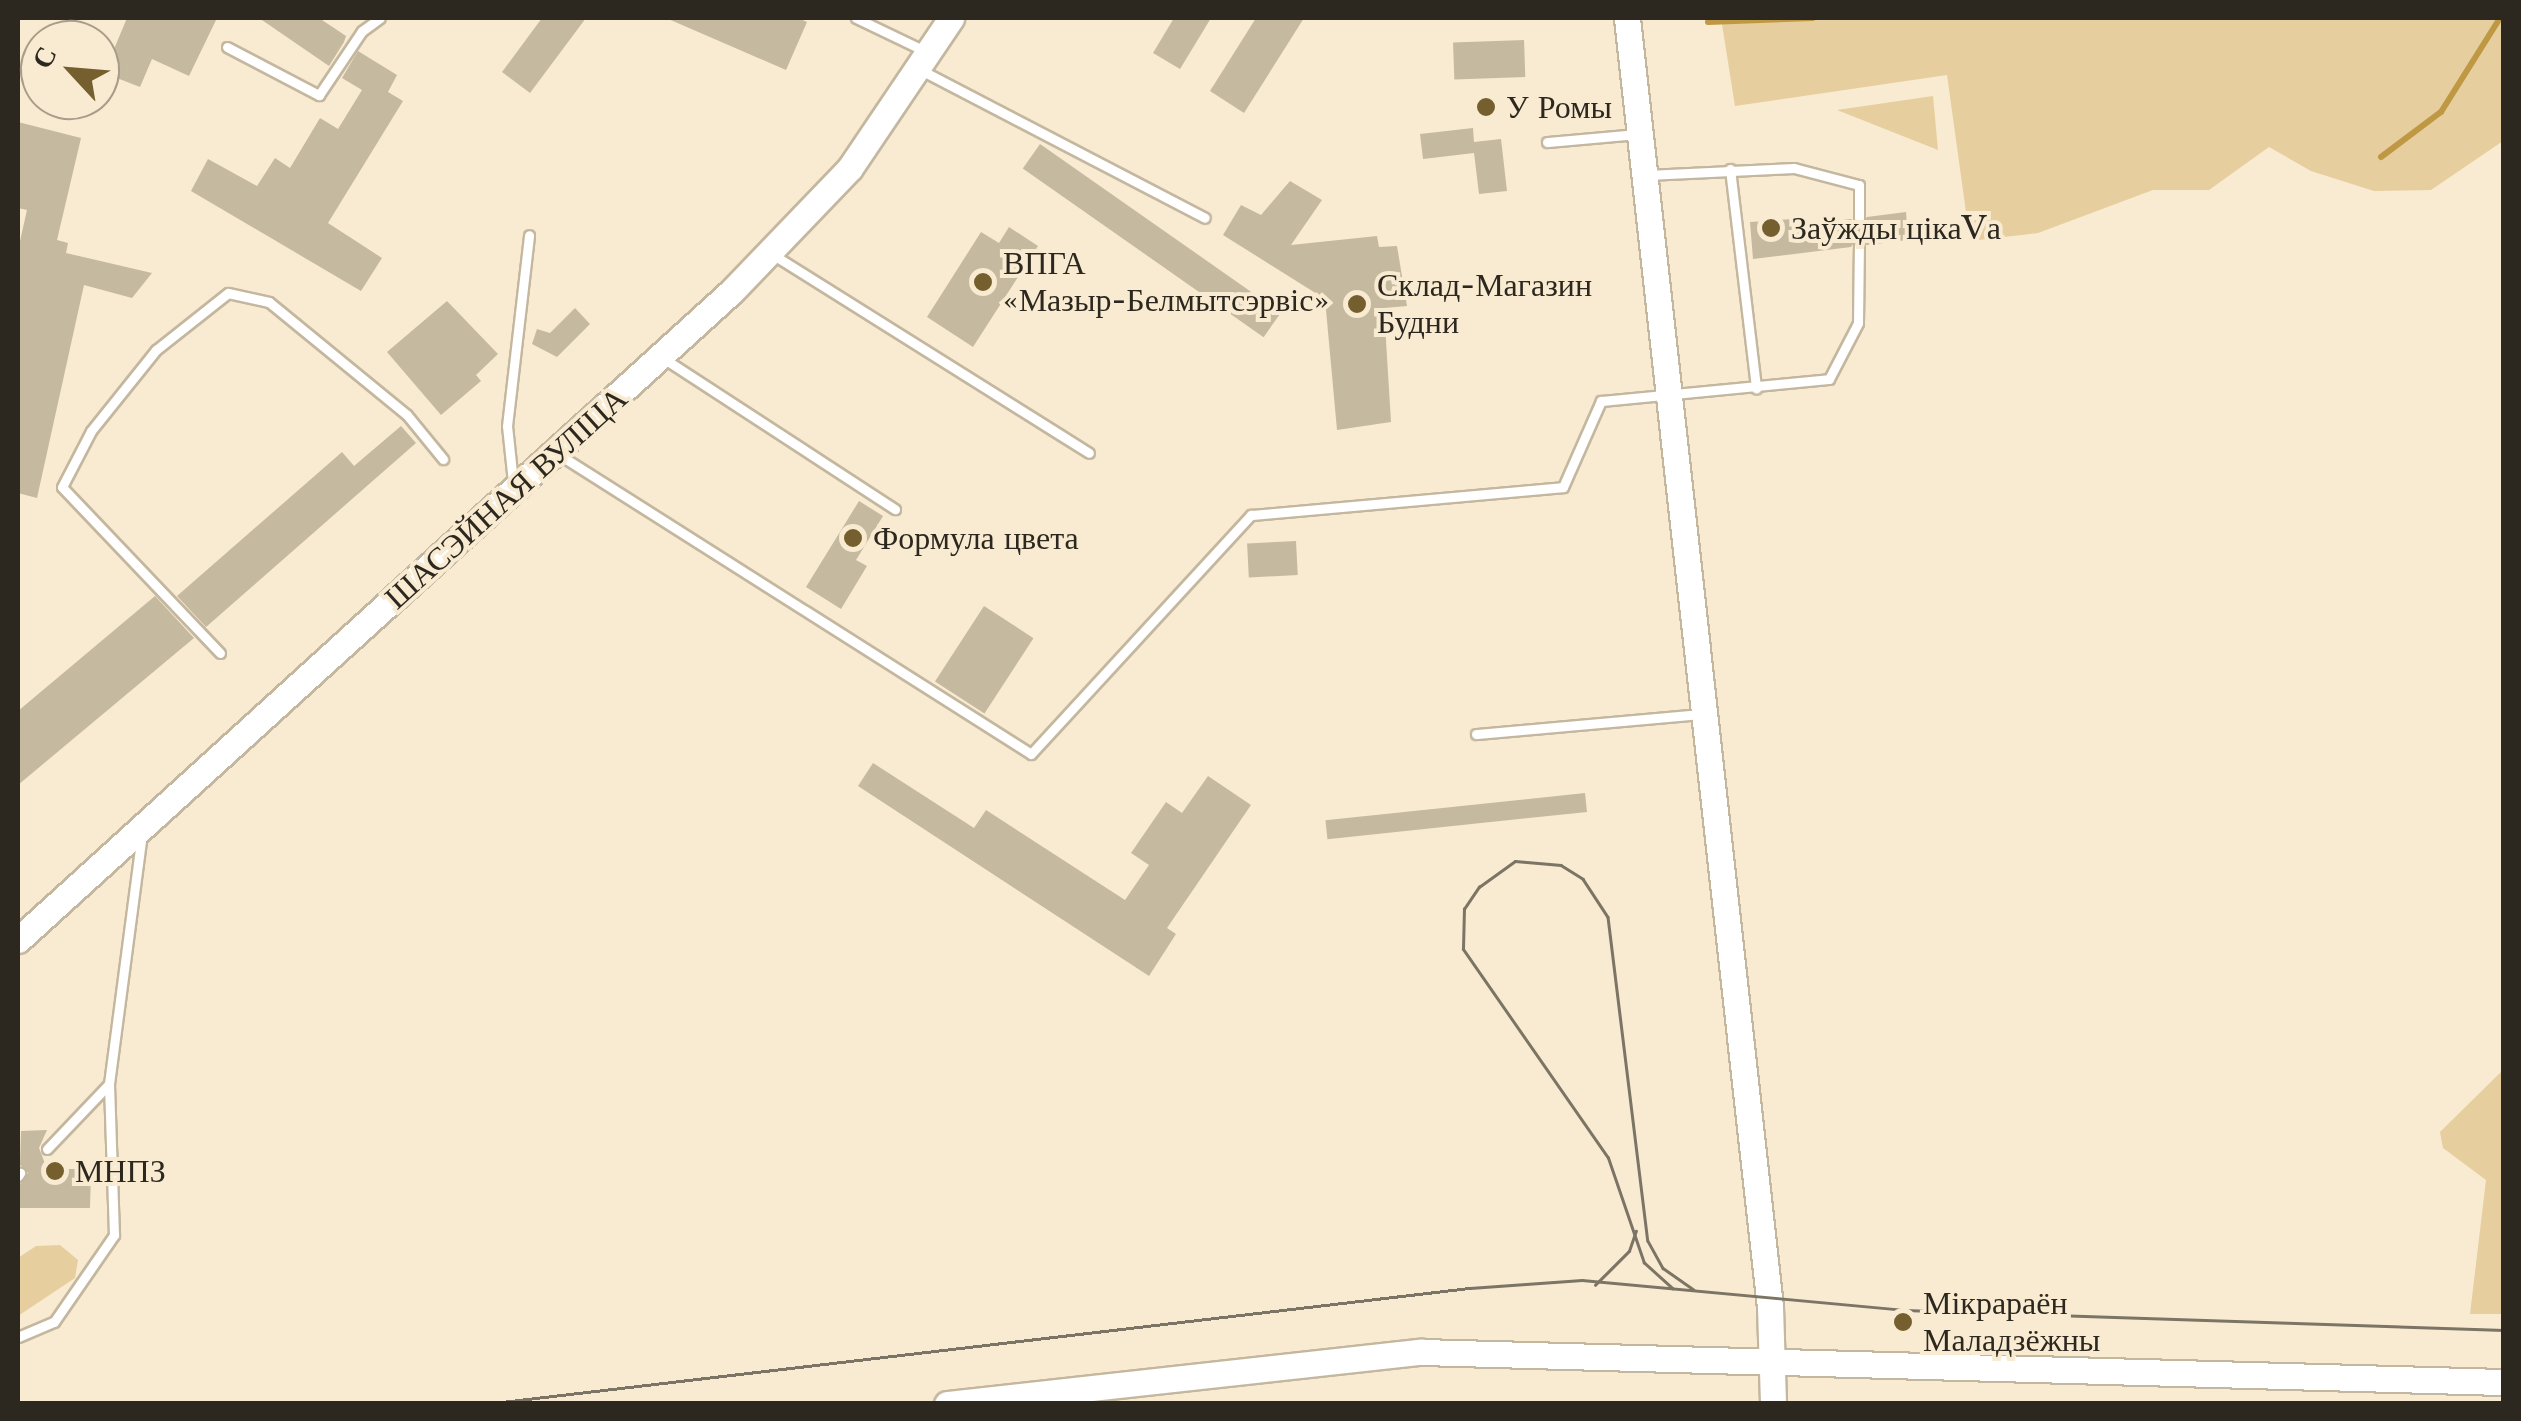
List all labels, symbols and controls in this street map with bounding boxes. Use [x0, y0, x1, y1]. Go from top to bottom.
north arrow [20, 20, 120, 120]
text: С [24, 41, 65, 74]
place label: У Ромы [1506, 88, 1612, 126]
marker: У Ромы [1475, 96, 1497, 118]
place label: Заўжды цікаVа [1791, 209, 2001, 247]
marker: Заўжды цікаVа [1760, 217, 1782, 239]
place label: ВПГА «Мазыр-Белмытсэрвіс» [1003, 245, 1329, 320]
place label: Склад-Магазин Будни [1377, 267, 1592, 342]
marker: ВПГА «Мазыр-Белмытсэрвіс» [972, 271, 994, 293]
marker: Склад-Магазин Будни [1346, 293, 1368, 315]
street label: ШАСЭЙНАЯ ВУЛІЦА [377, 379, 635, 617]
place label: Формула цвета [873, 519, 1079, 557]
marker: Формула цвета [842, 527, 864, 549]
place label: МНПЗ [75, 1152, 166, 1190]
marker: МНПЗ [44, 1160, 66, 1182]
place label: Мікрараён Маладзёжны [1923, 1285, 2100, 1360]
marker: Мікрараён Маладзёжны [1892, 1311, 1914, 1333]

